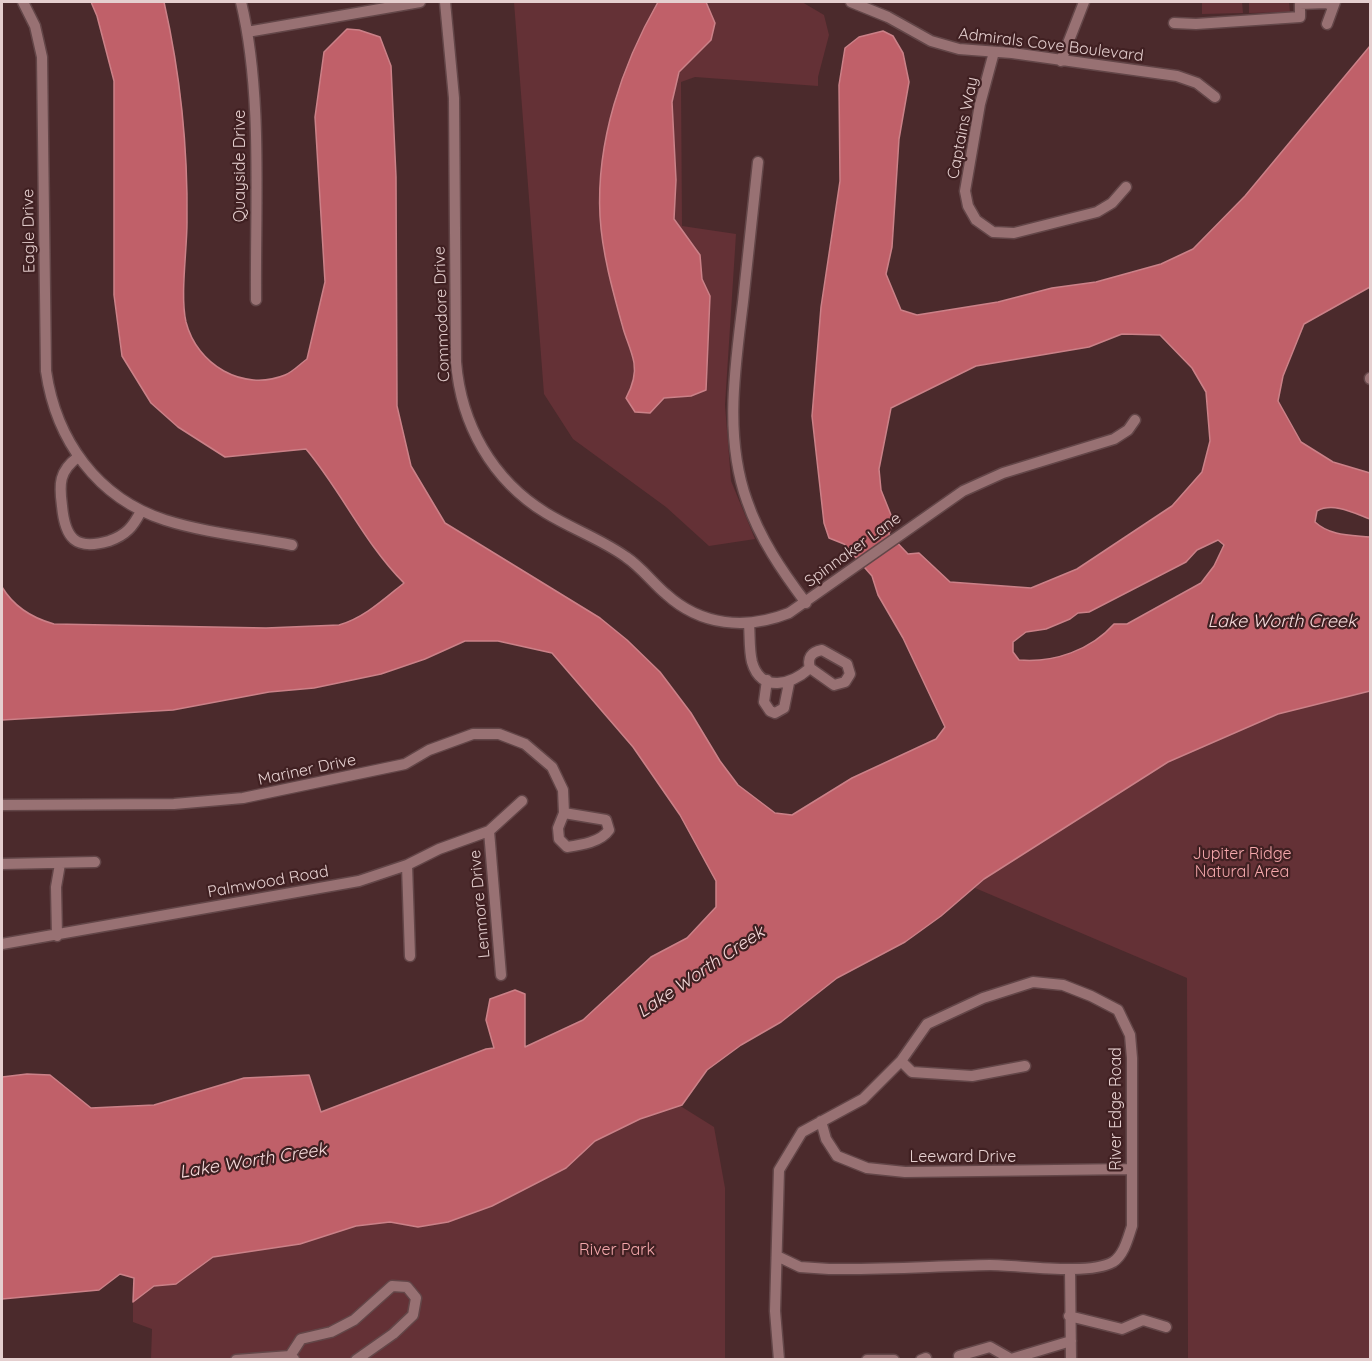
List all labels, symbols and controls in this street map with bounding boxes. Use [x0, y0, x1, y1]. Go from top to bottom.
street label: Admirals Cove Boulevard [957, 24, 1145, 66]
street label: Captains Way [944, 75, 982, 181]
street label: Quayside Drive [230, 110, 250, 222]
street label: Eagle Drive [19, 189, 39, 273]
street label: Commodore Drive [430, 246, 454, 382]
street label: Spinnaker Lane [801, 509, 905, 591]
water label: Lake Worth Creek [1207, 611, 1357, 633]
street label: Mariner Drive [256, 750, 358, 790]
park label: Jupiter Ridge Natural Area [1193, 844, 1291, 882]
street label: Lenmore Drive [466, 849, 494, 959]
street label: Palmwood Road [206, 862, 330, 902]
water label: Lake Worth Creek [633, 921, 769, 1023]
street label: River Edge Road [1106, 1047, 1126, 1171]
water label: Lake Worth Creek [178, 1139, 328, 1183]
street label: Leeward Drive [910, 1147, 1016, 1167]
park label: River Park [579, 1240, 655, 1260]

